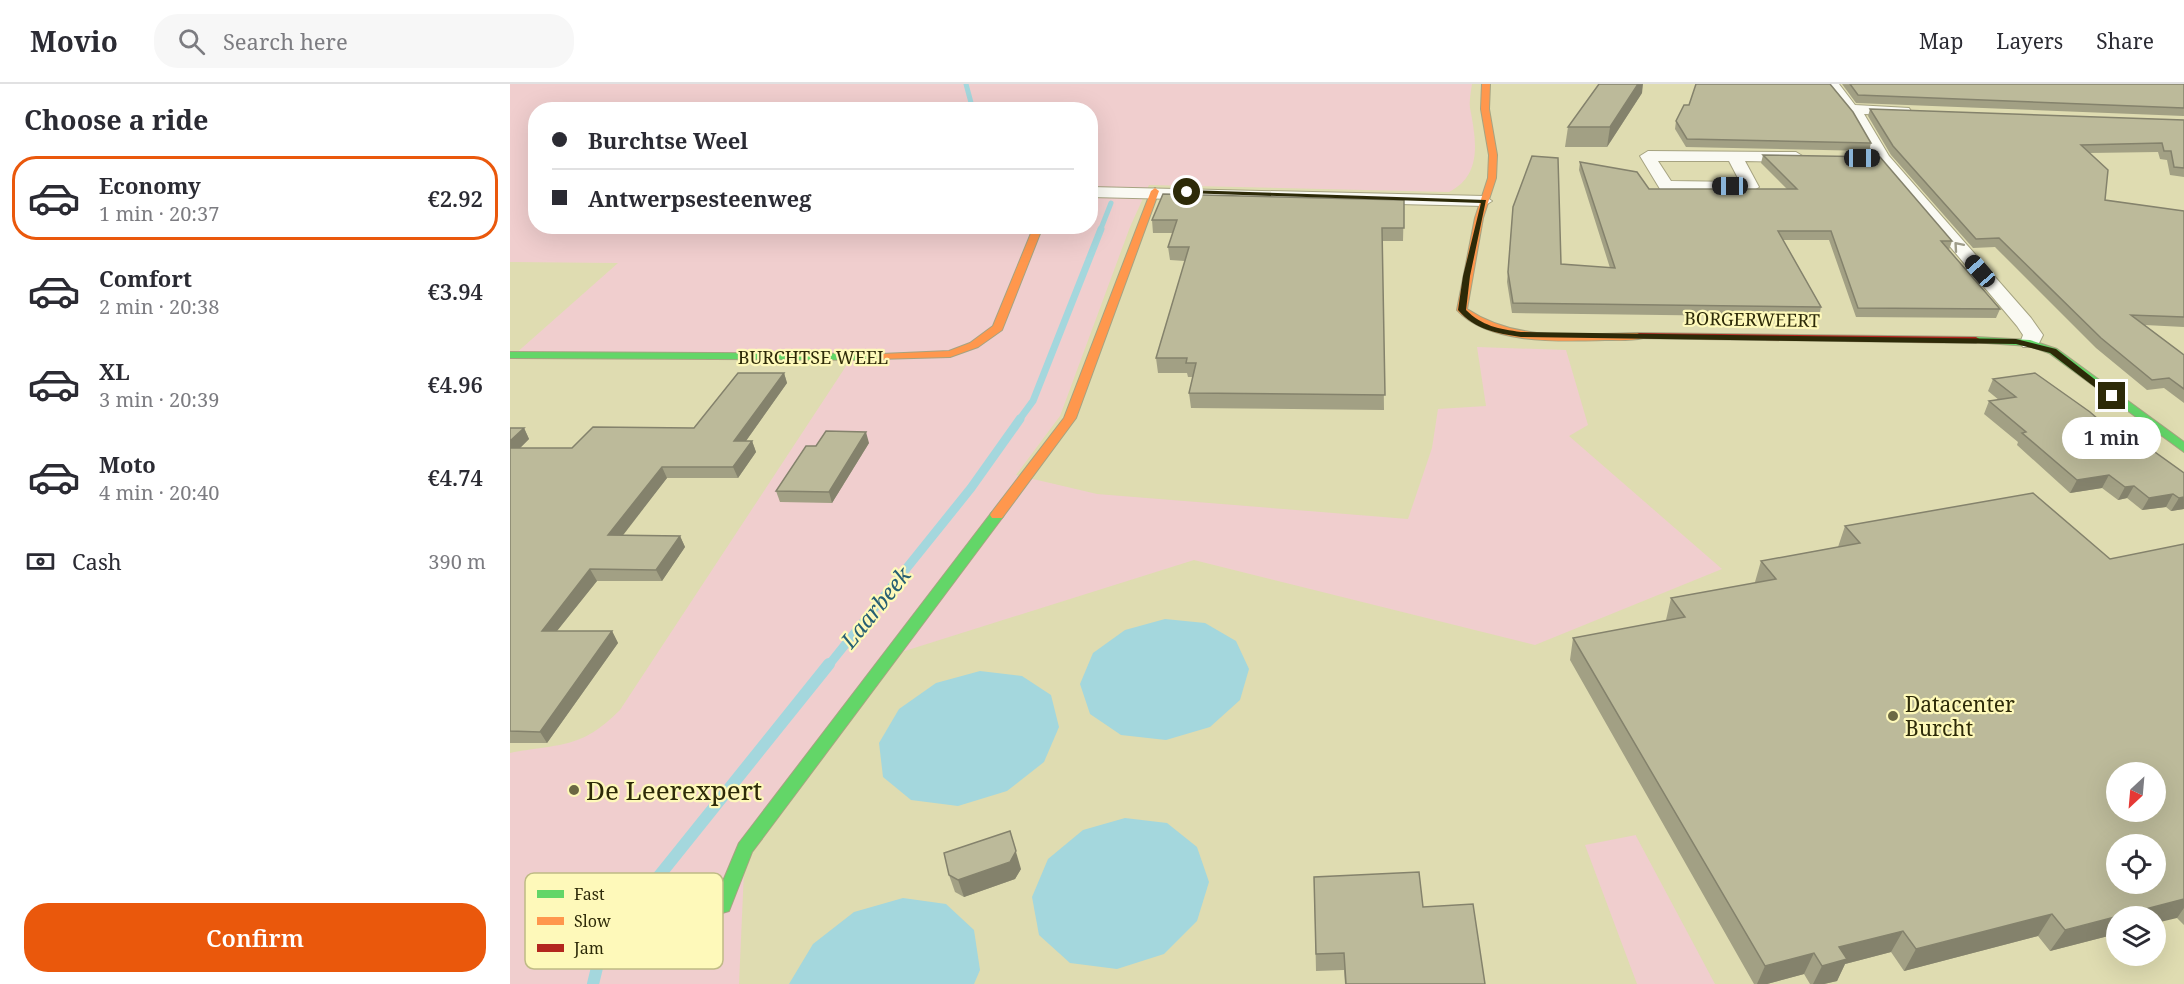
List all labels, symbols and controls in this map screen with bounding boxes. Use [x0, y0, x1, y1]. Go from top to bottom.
search box [154, 14, 574, 68]
text: Movio [30, 22, 118, 60]
icon: search [175, 25, 208, 58]
text: Search here [223, 26, 348, 56]
text: Map [1919, 27, 1963, 55]
text: Layers [1996, 27, 2063, 55]
text: Share [2096, 27, 2154, 55]
text: Choose a ride [24, 101, 209, 138]
text: Burchtse Weel [588, 125, 748, 155]
car [1844, 149, 1880, 167]
text: Economy [99, 170, 201, 200]
icon: car [27, 171, 81, 225]
car [1712, 177, 1748, 195]
route start [1173, 178, 1200, 205]
text: €2.92 [427, 183, 483, 213]
text: Antwerpsesteenweg [588, 183, 812, 213]
text: 1 min · 20:37 [99, 200, 219, 227]
one-way arrow [1954, 242, 1965, 253]
car [1961, 252, 1999, 290]
text: Comfort [99, 263, 192, 293]
icon: car [27, 264, 81, 318]
text: €3.94 [427, 276, 483, 306]
text: 2 min · 20:38 [99, 293, 219, 320]
street label: BORGERWEERT [1684, 306, 1820, 332]
street label: BURCHTSE WEEL [738, 345, 888, 369]
text: XL [99, 356, 130, 386]
icon: car [27, 357, 81, 411]
text: €4.96 [427, 369, 483, 399]
route end [2098, 382, 2125, 409]
text: 3 min · 20:39 [99, 386, 219, 413]
callout: 1 min [2062, 417, 2162, 459]
text: 1 min [2084, 424, 2139, 451]
text: Moto [99, 449, 156, 479]
icon: car [27, 450, 81, 504]
text: €4.74 [427, 462, 483, 492]
text: 4 min · 20:40 [99, 479, 219, 506]
icon: cash [24, 545, 57, 578]
text: Cash [72, 546, 122, 576]
text: 390 m [428, 548, 486, 575]
water label: Laarbeek [832, 559, 918, 655]
place label: Datacenter Burcht [1905, 690, 2015, 742]
marker: Datacenter Burcht [1886, 709, 1900, 723]
north arrow [2106, 762, 2166, 822]
map controls [2106, 762, 2166, 966]
place label: De Leerexpert [586, 772, 762, 808]
marker: De Leerexpert [567, 783, 581, 797]
button: locate [2106, 834, 2166, 894]
legend [525, 873, 723, 969]
text: Fast [574, 883, 605, 905]
button: Confirm [24, 903, 486, 972]
button: layers [2106, 906, 2166, 966]
text: Slow [574, 910, 611, 932]
text: Jam [573, 937, 604, 959]

